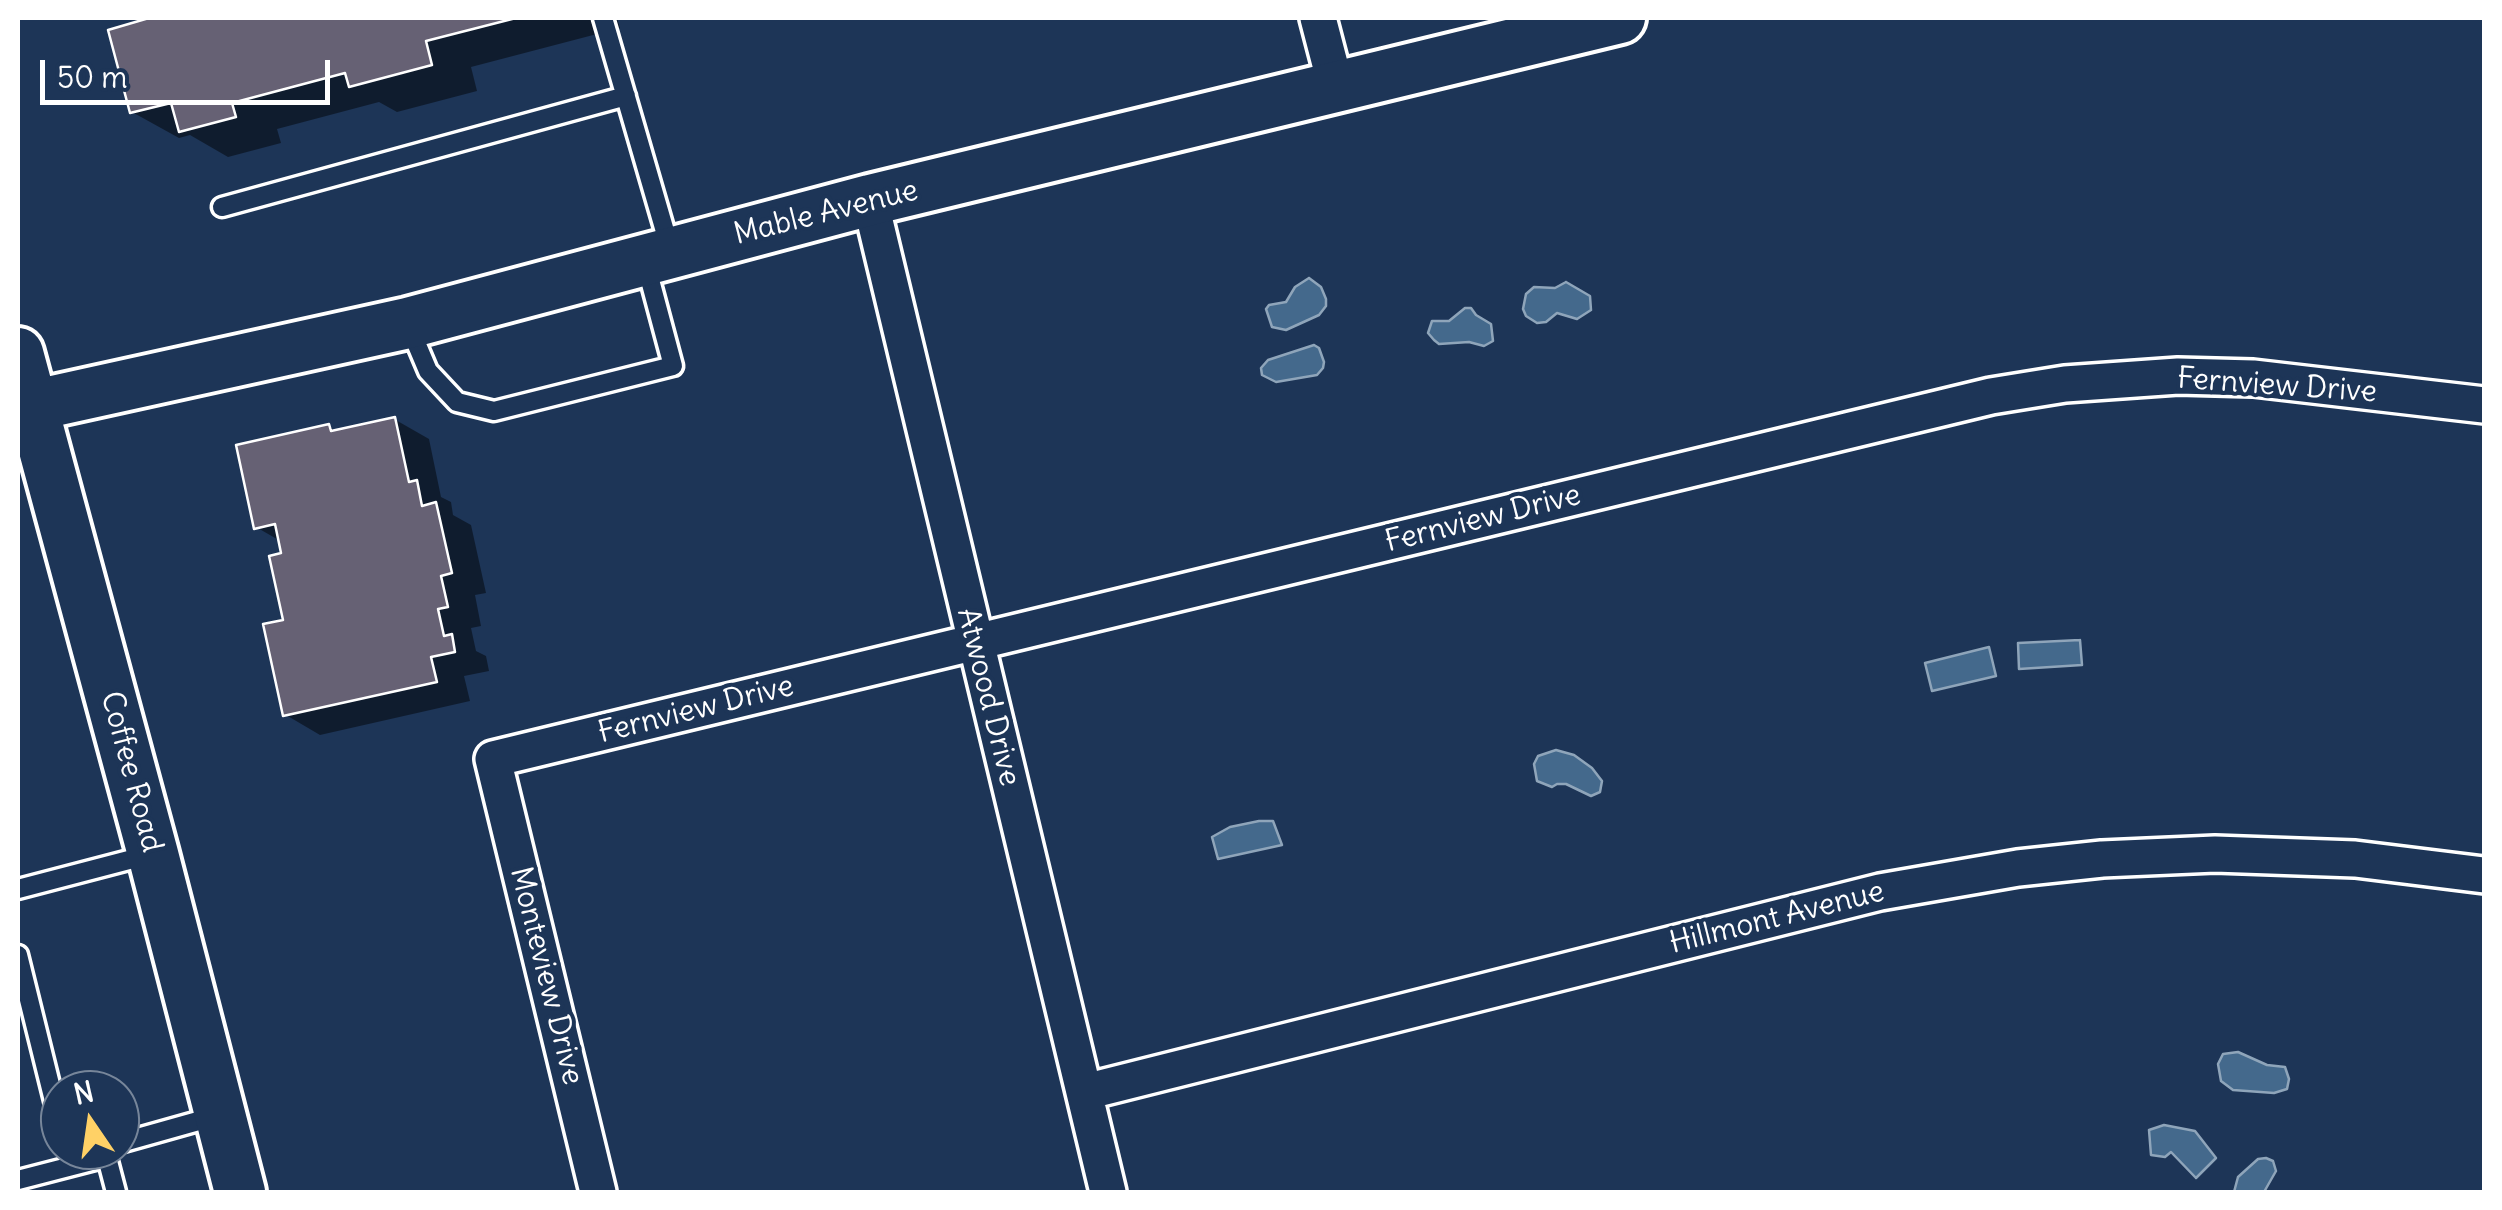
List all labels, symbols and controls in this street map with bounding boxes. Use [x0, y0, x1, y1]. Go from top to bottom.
scale bar [45, 40, 335, 102]
text: 50 m [57, 58, 127, 96]
street label: Mable Avenue [730, 173, 922, 253]
street label: Fernview Drive [2176, 361, 2378, 411]
street label: Fernview Drive [1382, 477, 1584, 561]
street label: Atwood Drive [949, 604, 1027, 790]
street label: Fernview Drive [595, 668, 797, 752]
street label: Coffee Road [92, 688, 170, 856]
street label: Monteview Drive [502, 863, 590, 1089]
street label: Hillmont Avenue [1666, 874, 1888, 962]
north arrow [40, 1070, 140, 1170]
text: N [70, 1073, 97, 1112]

